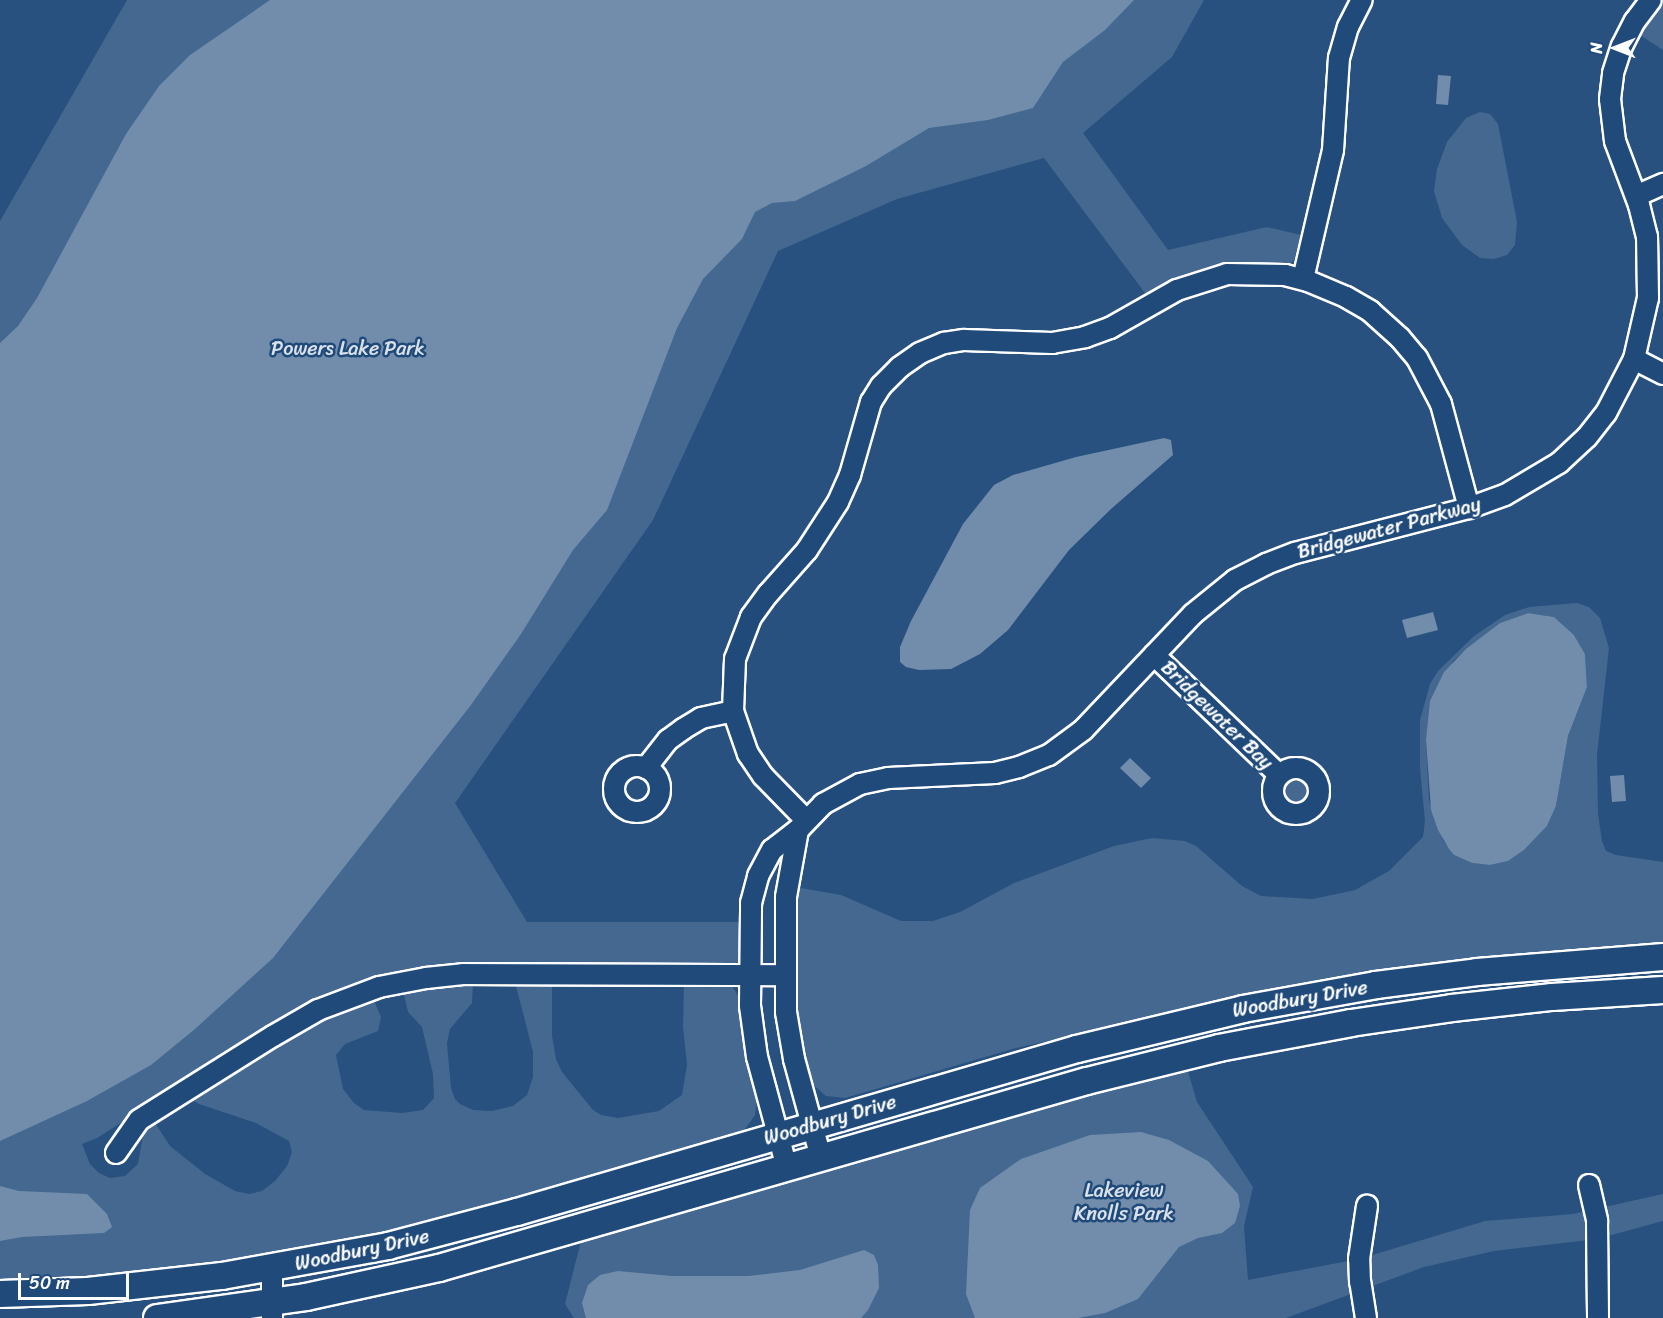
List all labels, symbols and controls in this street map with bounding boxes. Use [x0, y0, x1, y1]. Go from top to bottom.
north arrow [1585, 18, 1645, 78]
text: N [1582, 42, 1611, 54]
park label: Powers Lake Park [271, 336, 425, 360]
street label: Bridgewater Parkway [1295, 492, 1483, 564]
street label: Bridgewater Bay [1156, 655, 1278, 775]
street label: Woodbury Drive [1231, 975, 1369, 1023]
street label: Woodbury Drive [761, 1090, 899, 1150]
park label: Lakeview Knolls Park [1074, 1179, 1174, 1226]
street label: Woodbury Drive [293, 1224, 431, 1276]
scale bar [21, 1261, 132, 1299]
text: 50 m [29, 1267, 70, 1299]

